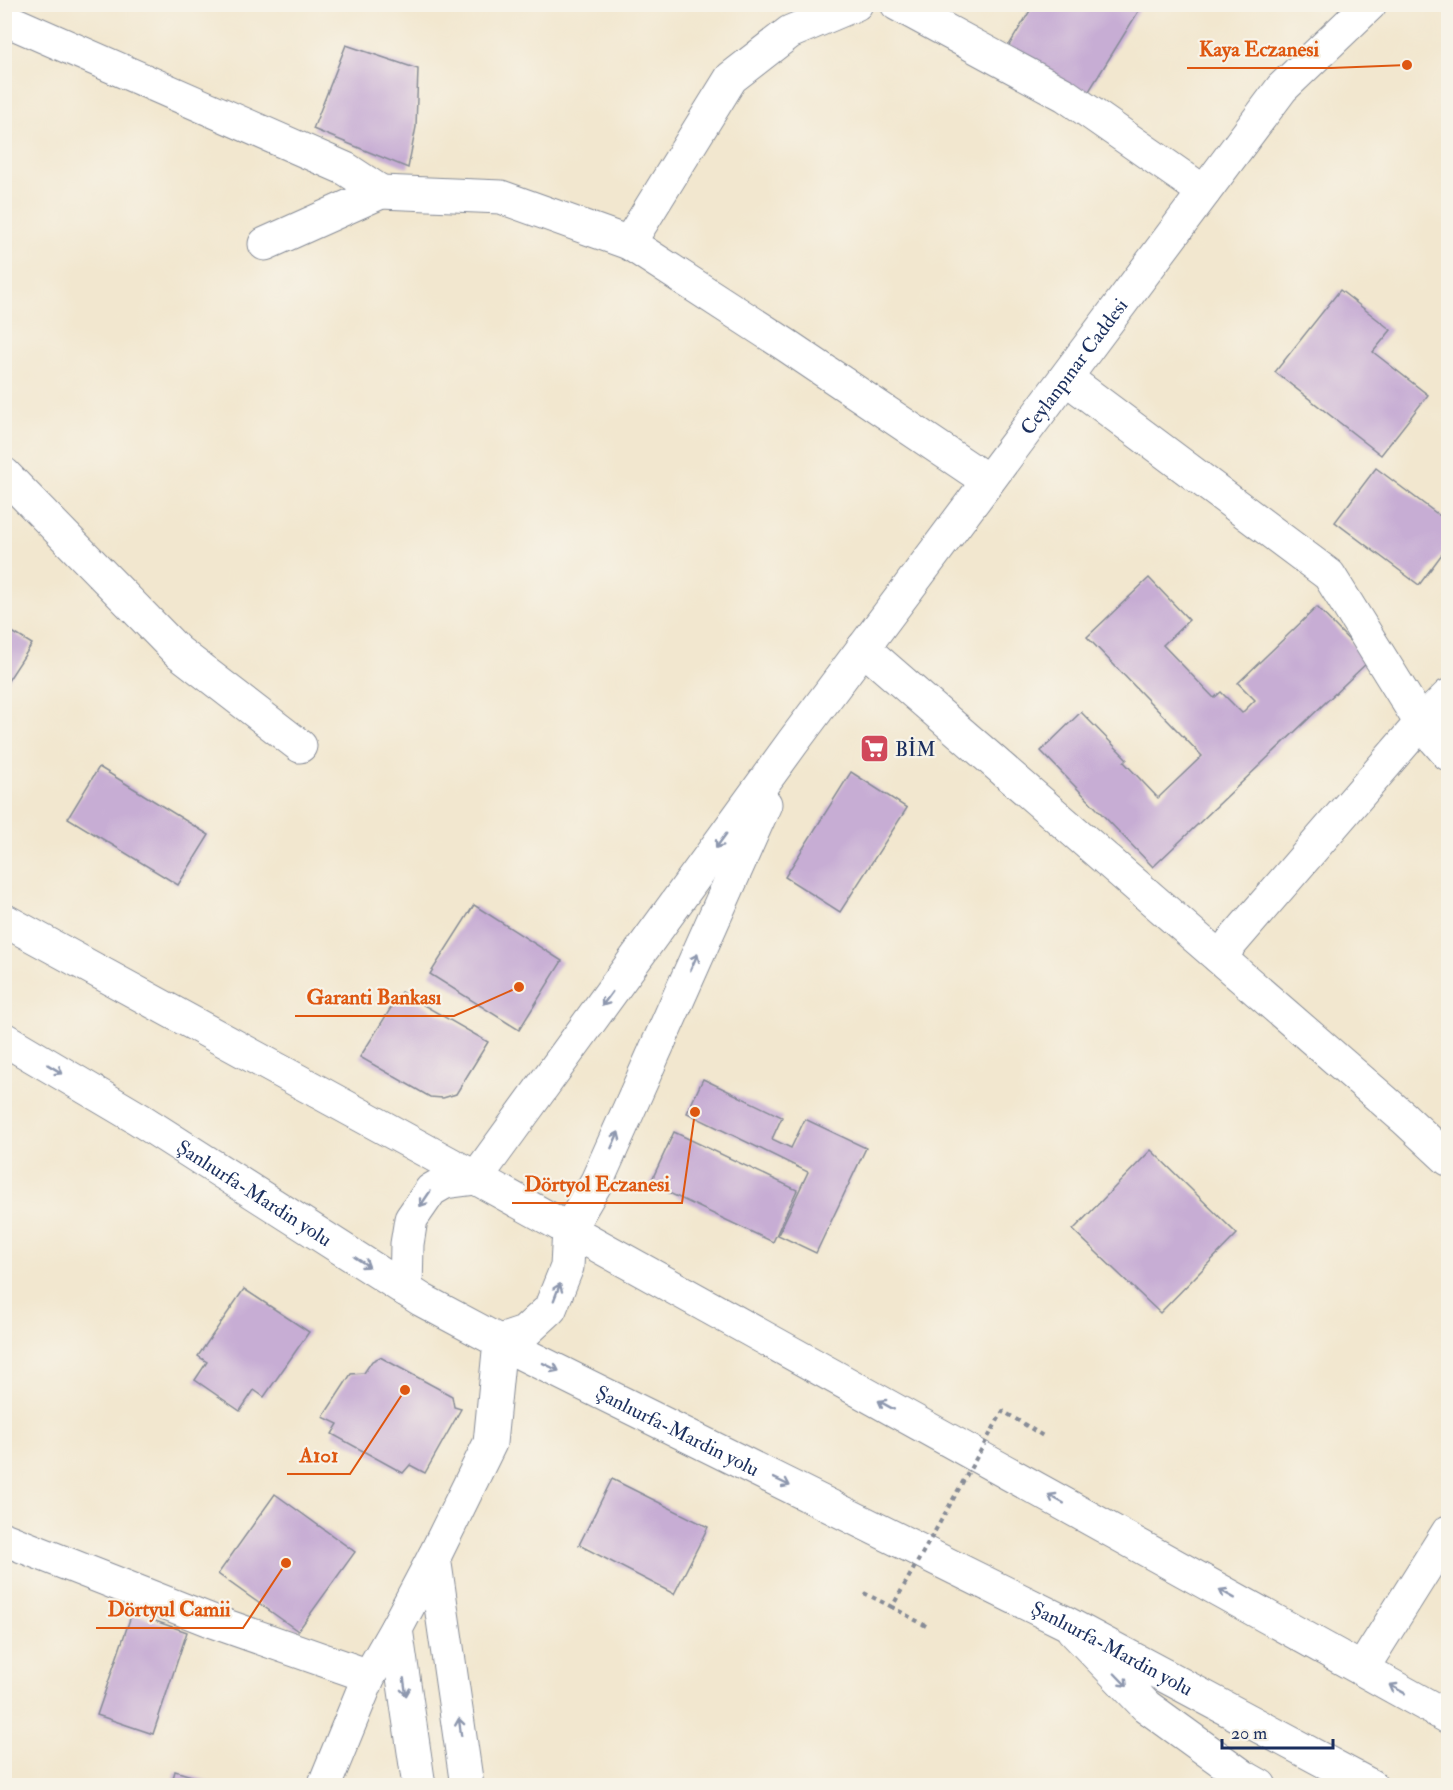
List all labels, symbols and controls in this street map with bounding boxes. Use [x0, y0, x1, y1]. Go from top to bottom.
callout: Kaya Eczanesi [1187, 29, 1331, 68]
text: Kaya Eczanesi [1199, 36, 1319, 63]
street label: Ceylanpınar Caddesi [1015, 293, 1133, 440]
supermarket icon: BİM [858, 733, 890, 765]
place label: BİM [895, 737, 936, 762]
one-way arrow [715, 832, 727, 848]
one-way arrow [689, 953, 701, 971]
callout: Garanti Bankası [295, 977, 454, 1016]
text: Garanti Bankası [307, 984, 442, 1011]
one-way arrow [600, 990, 613, 1006]
one-way arrow [46, 1063, 63, 1075]
one-way arrow [610, 1131, 621, 1149]
street label: Şanlıurfa-Mardin yolu [172, 1134, 337, 1252]
callout: Dörtyol Eczanesi [512, 1164, 682, 1203]
text: Dörtyol Eczanesi [524, 1171, 670, 1198]
one-way arrow [419, 1190, 431, 1206]
one-way arrow [353, 1256, 370, 1268]
one-way arrow [552, 1283, 563, 1302]
one-way arrow [541, 1362, 559, 1374]
street label: Şanlıurfa-Mardin yolu [592, 1380, 764, 1482]
one-way arrow [878, 1399, 895, 1411]
callout: A101 [287, 1435, 350, 1474]
text: A101 [299, 1442, 338, 1469]
one-way arrow [772, 1476, 790, 1488]
one-way arrow [1048, 1493, 1066, 1504]
one-way arrow [1219, 1588, 1236, 1600]
callout: Dörtyul Camii [96, 1589, 243, 1628]
street label: Şanlıurfa-Mardin yolu [1027, 1595, 1197, 1701]
text: Dörtyul Camii [107, 1596, 231, 1623]
one-way arrow [1114, 1672, 1129, 1687]
one-way arrow [399, 1677, 410, 1696]
one-way arrow [1389, 1682, 1406, 1694]
scale bar [1222, 1712, 1333, 1750]
one-way arrow [454, 1718, 465, 1738]
text: 20 m [1231, 1722, 1267, 1745]

